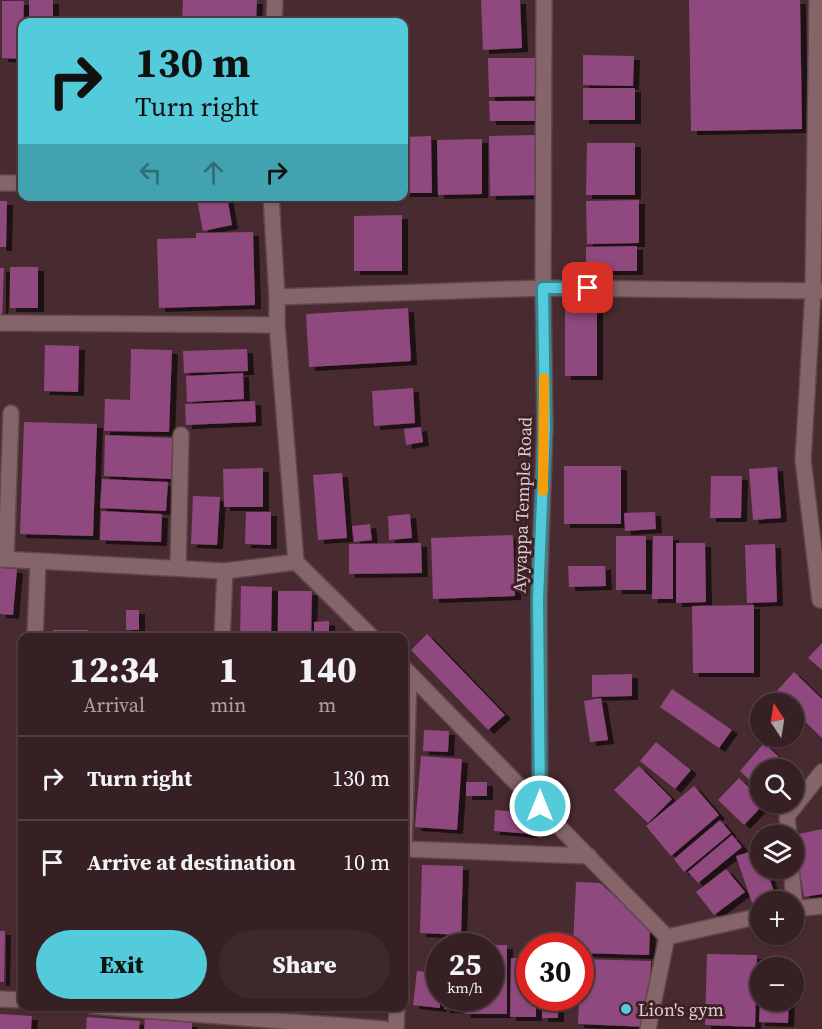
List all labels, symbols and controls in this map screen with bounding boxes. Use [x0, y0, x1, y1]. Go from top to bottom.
text: 130 m [135, 33, 250, 91]
icon: right [36, 42, 114, 120]
text: Turn right [135, 88, 259, 125]
icon: left [134, 156, 167, 189]
icon: ahead [197, 156, 230, 189]
icon: right [260, 156, 293, 189]
pin [562, 262, 613, 313]
icon: arrive [571, 271, 604, 304]
street label: Ayyappa Temple Road [506, 416, 538, 594]
text: 12:34 [69, 645, 159, 694]
text: 1 [218, 645, 238, 694]
text: 140 [297, 645, 357, 694]
text: Arrival [83, 691, 145, 719]
text: min [210, 691, 246, 719]
text: m [318, 691, 336, 719]
north arrow [750, 693, 804, 747]
map controls [750, 693, 804, 1011]
button: search [750, 759, 804, 813]
icon: right [36, 762, 69, 795]
text: Turn right [87, 763, 192, 793]
text: 130 m [332, 763, 390, 793]
position arrow [508, 774, 572, 838]
button: layers [750, 825, 804, 879]
icon: arrive [36, 846, 69, 879]
text: Arrive at destination [87, 847, 296, 877]
text: 10 m [343, 847, 390, 877]
button: + [750, 891, 804, 945]
button: Exit [36, 930, 207, 999]
button: Share [219, 930, 390, 999]
speed limit sign: 30 [516, 933, 594, 1011]
text: 25 [449, 944, 481, 985]
button: − [750, 957, 804, 1011]
text: km/h [447, 977, 483, 998]
place label: Lion's gym [638, 997, 724, 1022]
marker: Lion's gym [619, 1002, 633, 1016]

